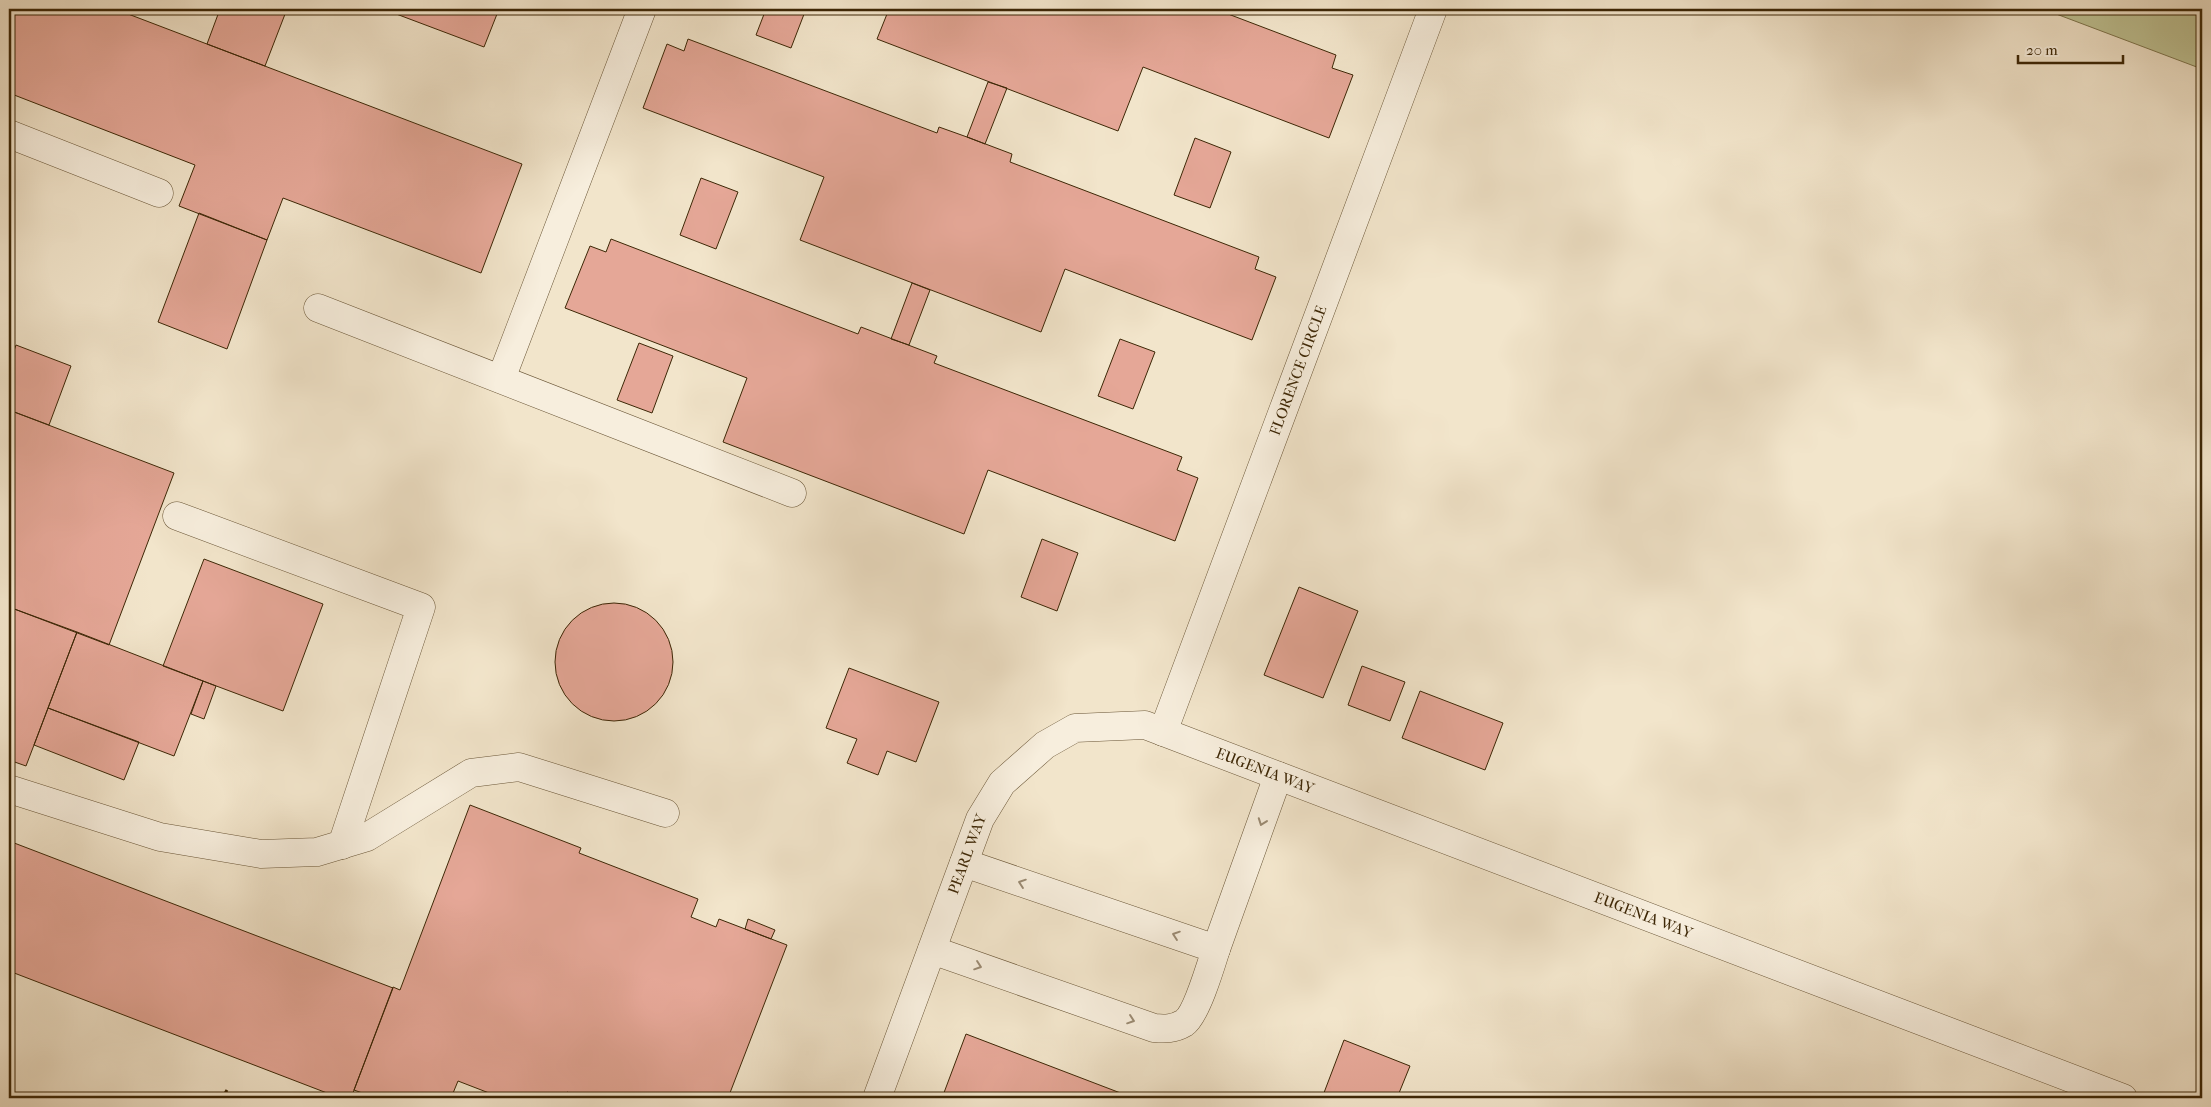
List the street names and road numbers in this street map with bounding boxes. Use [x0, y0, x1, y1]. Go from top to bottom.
street label: FLORENCE CIRCLE [1266, 303, 1330, 438]
street label: EUGENIA WAY [1213, 744, 1318, 798]
street label: PEARL WAY [944, 811, 990, 897]
street label: EUGENIA WAY [1592, 888, 1696, 942]

